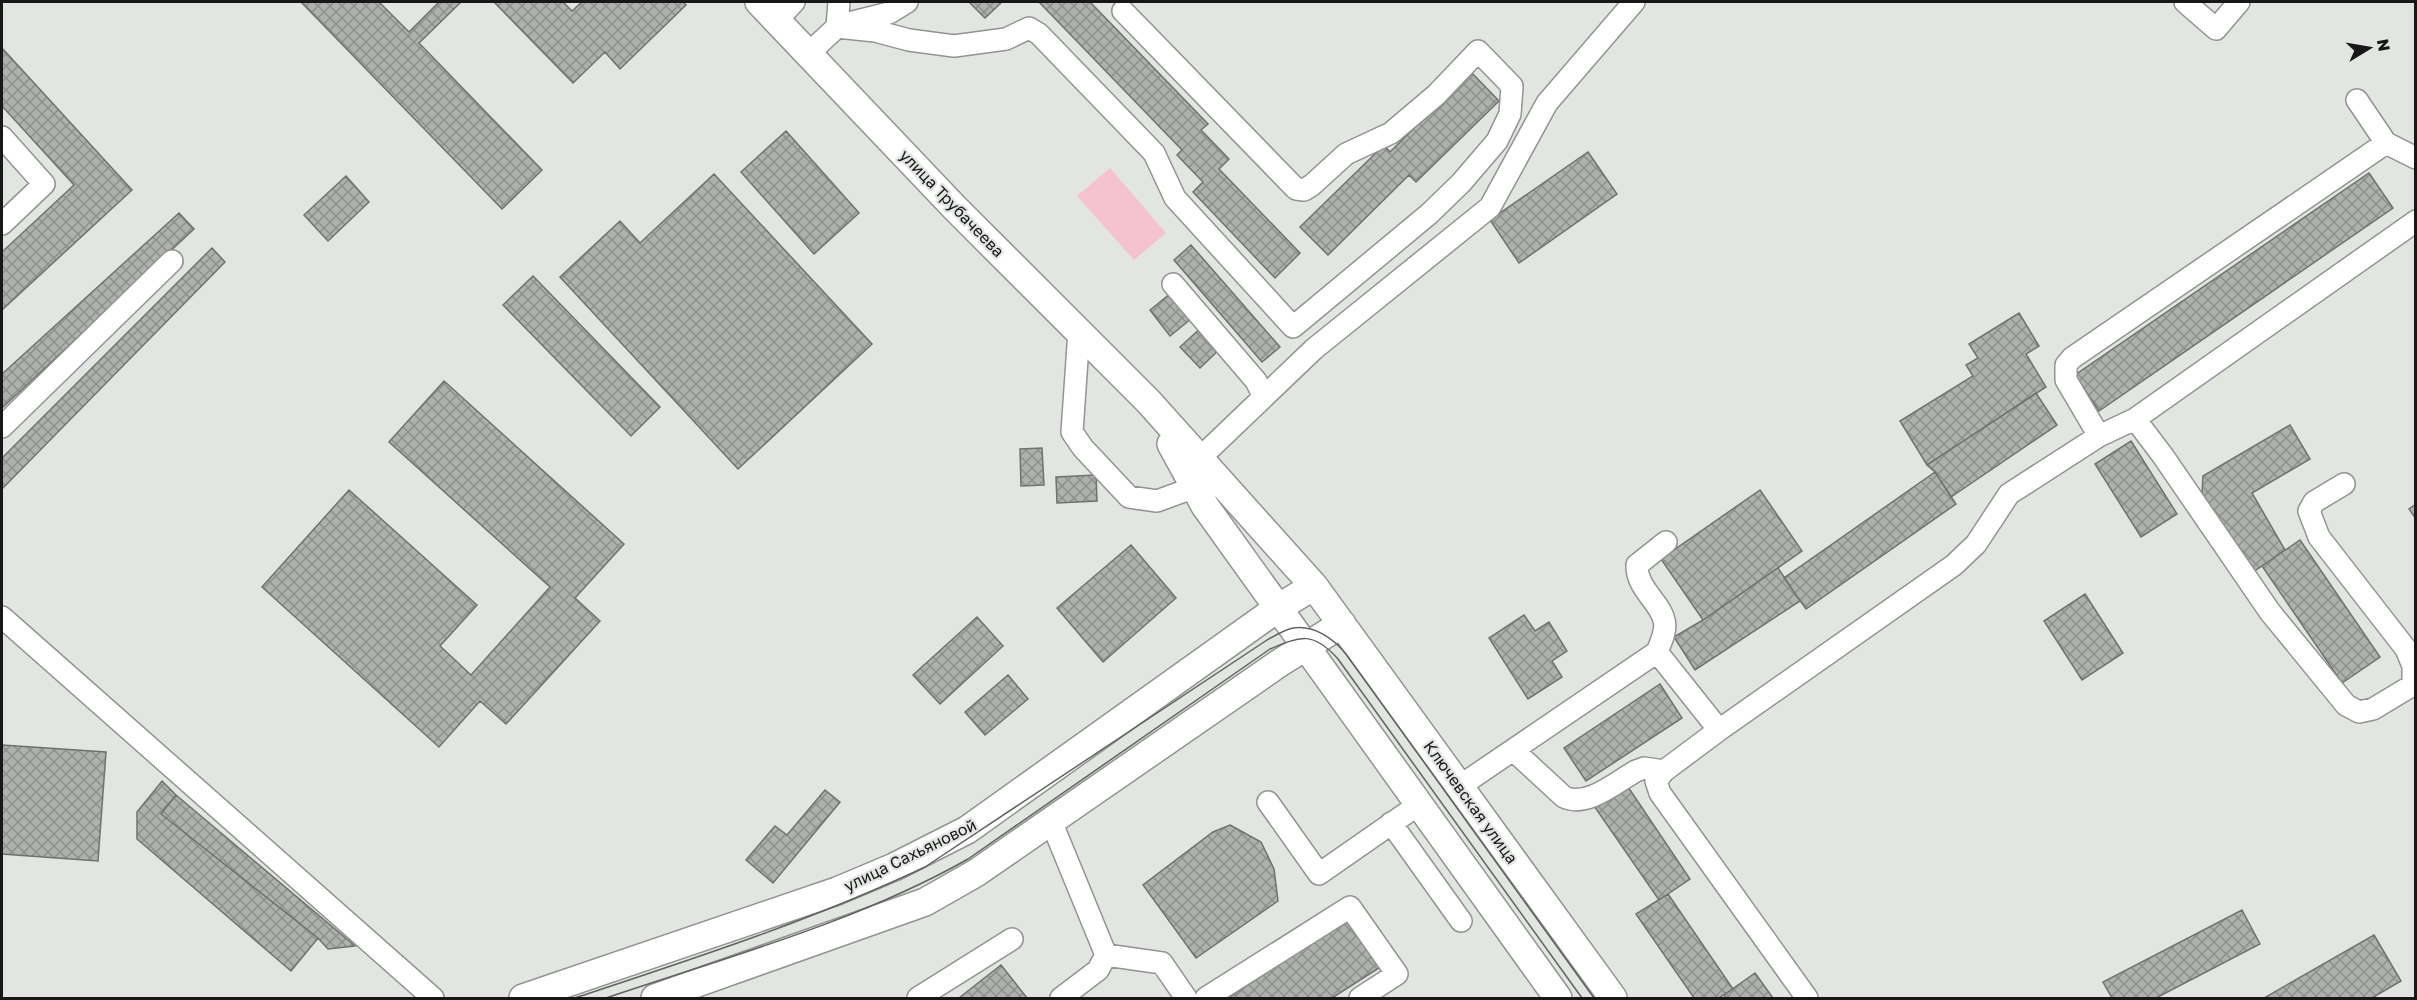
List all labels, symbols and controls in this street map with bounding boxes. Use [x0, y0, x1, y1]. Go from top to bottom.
north arrow [2339, 18, 2399, 78]
text: N [2373, 37, 2395, 53]
street label: улица Трубачеева [896, 145, 1008, 261]
street label: Ключевская улица [1420, 737, 1522, 867]
street label: улица Сахьяновой [841, 814, 979, 896]

